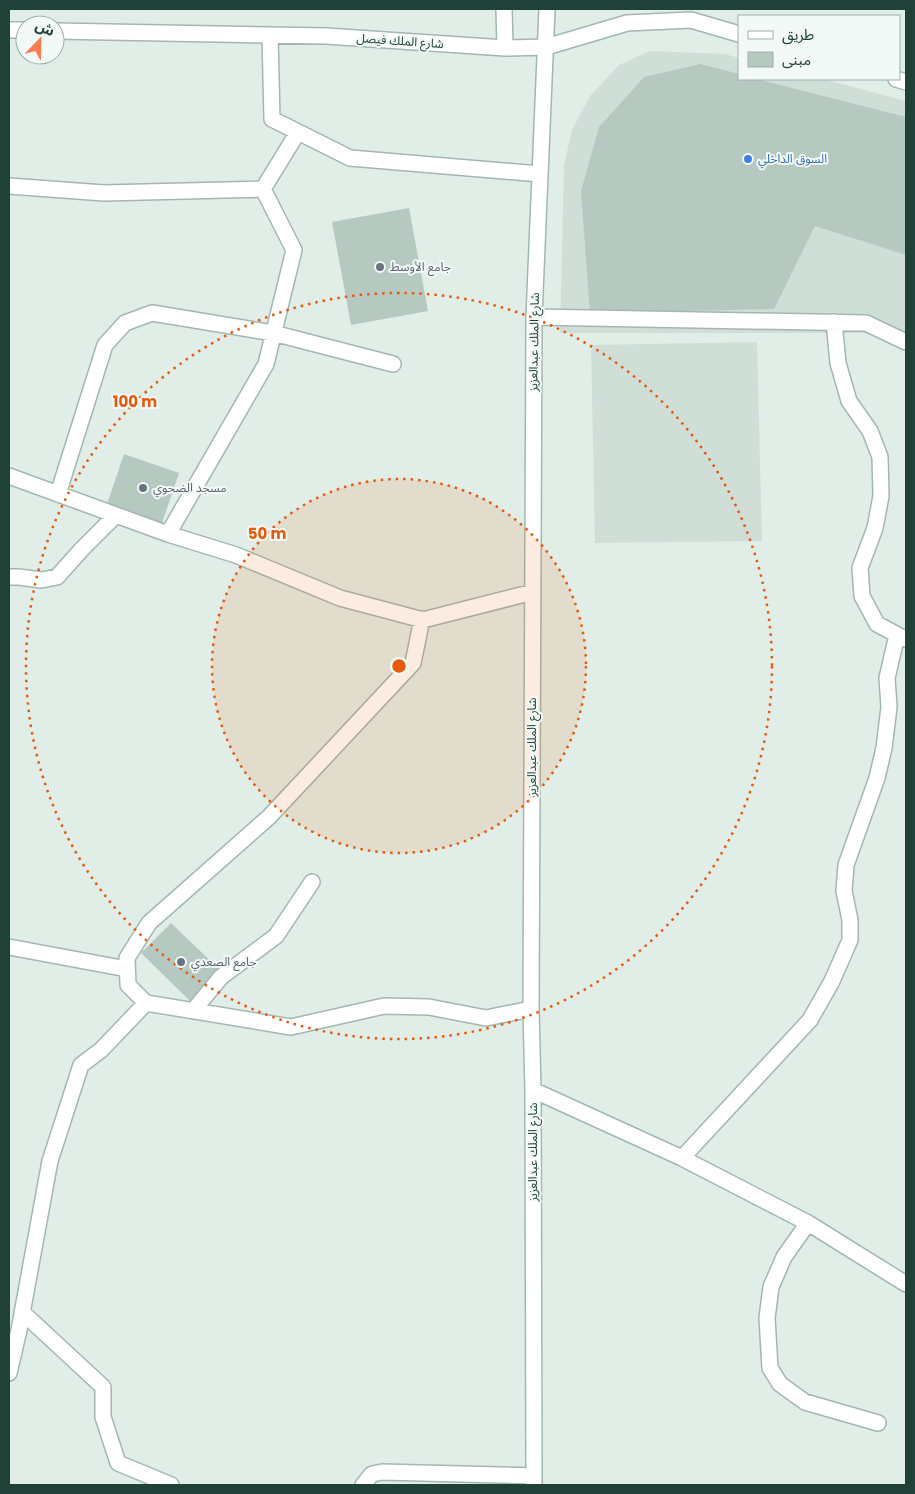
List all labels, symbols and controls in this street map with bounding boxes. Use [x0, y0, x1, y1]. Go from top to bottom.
north arrow [15, 15, 65, 65]
text: ش [32, 15, 58, 41]
legend [738, 15, 900, 80]
text: طريق [782, 24, 814, 45]
street label: شارع الملك فيصل [356, 29, 444, 53]
text: مبنى [782, 49, 811, 70]
place label: السوق الداخلي [758, 150, 827, 169]
marker: السوق الداخلي [742, 153, 754, 165]
place label: جامع الأوسط [390, 258, 451, 276]
marker: جامع الأوسط [374, 261, 386, 273]
street label: شارع الملك عبدالعزيز [524, 292, 544, 393]
text: 100 m [113, 391, 157, 412]
place label: مسجد الضحوي [153, 479, 227, 498]
marker: مسجد الضحوي [137, 482, 149, 494]
text: 50 m [248, 523, 286, 544]
centre of rings [390, 657, 408, 675]
street label: شارع الملك عبدالعزيز [523, 698, 541, 797]
place label: جامع الصعدي [191, 953, 257, 972]
marker: جامع الصعدي [175, 956, 187, 968]
street label: شارع الملك عبدالعزيز [524, 1103, 542, 1202]

